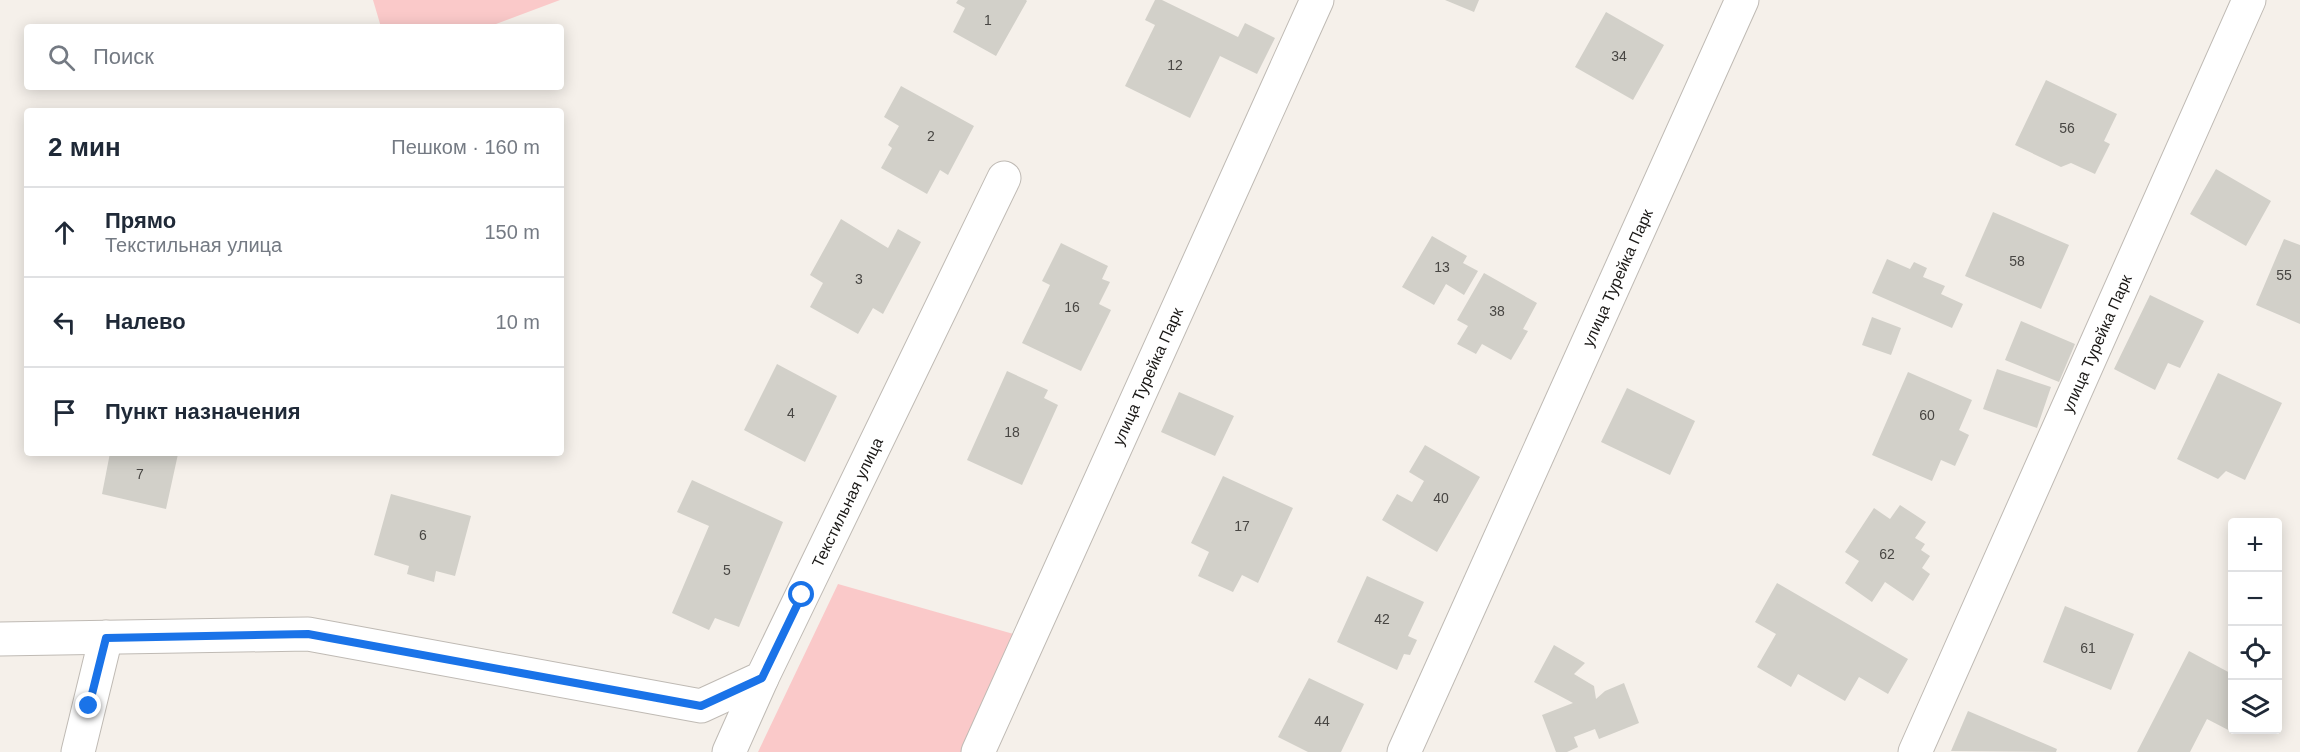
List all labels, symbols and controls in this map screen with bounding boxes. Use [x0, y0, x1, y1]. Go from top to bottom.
house number: 1 [984, 12, 992, 28]
search box [24, 24, 564, 90]
icon: search [45, 41, 78, 74]
text: Поиск [93, 44, 154, 69]
house number: 34 [1611, 48, 1627, 64]
house number: 12 [1167, 57, 1183, 73]
house number: 56 [2059, 120, 2075, 136]
house number: 2 [927, 128, 935, 144]
text: 2 мин [48, 132, 121, 162]
text: Пешком · 160 m [391, 136, 540, 158]
street label: улица Турейка Парк [1579, 205, 1656, 349]
text: Прямо [105, 208, 176, 233]
icon: ahead [48, 216, 81, 249]
text: 150 m [484, 221, 540, 243]
text: Текстильная улица [105, 234, 282, 256]
house number: 58 [2009, 253, 2025, 269]
house number: 13 [1434, 259, 1450, 275]
house number: 55 [2276, 267, 2292, 283]
house number: 3 [855, 271, 863, 287]
street label: улица Турейка Парк [2058, 271, 2135, 415]
house number: 16 [1064, 299, 1080, 315]
house number: 38 [1489, 303, 1505, 319]
street label: улица Турейка Парк [1109, 304, 1186, 448]
icon: left [48, 306, 81, 339]
text: Налево [105, 309, 186, 334]
text: 10 m [496, 311, 540, 333]
icon: arrive [48, 396, 81, 429]
text: Пункт назначения [105, 399, 301, 424]
house number: 4 [787, 405, 795, 421]
house number: 60 [1919, 407, 1935, 423]
house number: 18 [1004, 424, 1020, 440]
street label: Текстильная улица [809, 435, 886, 570]
house number: 7 [136, 466, 144, 482]
house number: 40 [1433, 490, 1449, 506]
house number: 17 [1234, 518, 1250, 534]
map controls [2228, 518, 2282, 734]
button: + [2228, 518, 2282, 572]
house number: 6 [419, 527, 427, 543]
house number: 62 [1879, 546, 1895, 562]
house number: 5 [723, 562, 731, 578]
button: − [2228, 572, 2282, 626]
route start [788, 581, 814, 607]
house number: 42 [1374, 611, 1390, 627]
button: locate [2228, 626, 2282, 680]
house number: 61 [2080, 640, 2096, 656]
button: layers [2228, 680, 2282, 734]
route end [75, 692, 101, 718]
house number: 44 [1314, 713, 1330, 729]

